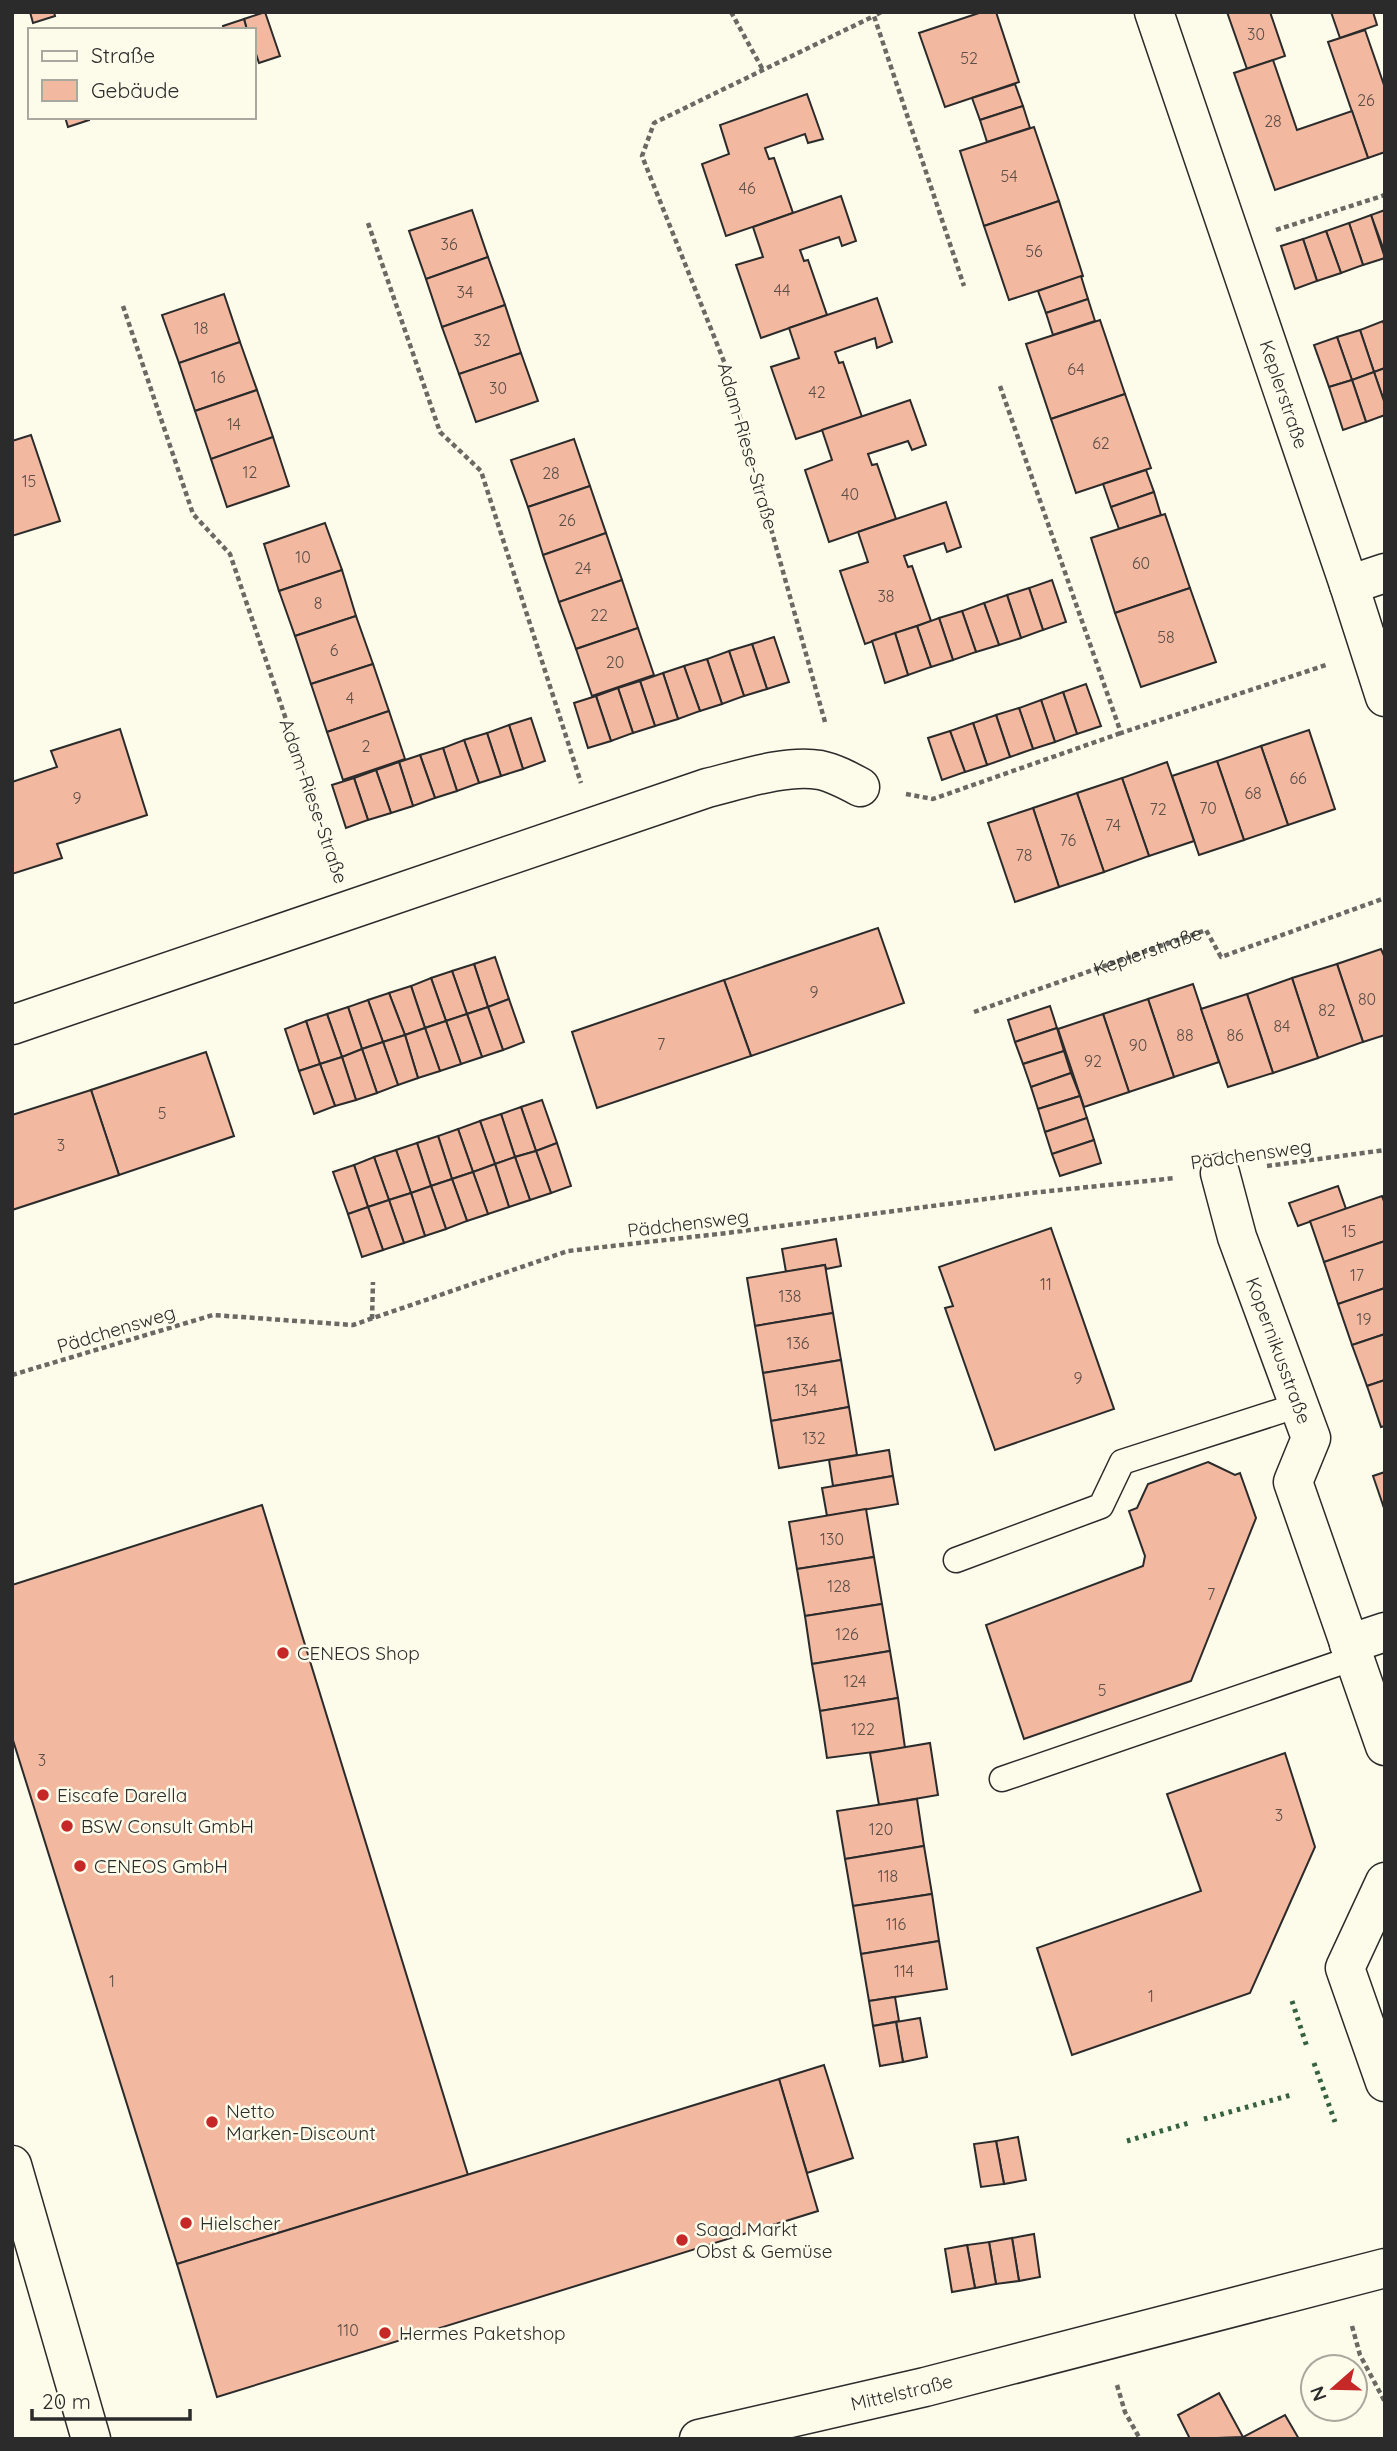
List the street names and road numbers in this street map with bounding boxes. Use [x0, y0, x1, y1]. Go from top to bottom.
street label: Keplerstraße [1255, 337, 1314, 452]
street label: Adam-Riese-Straße [713, 360, 783, 532]
street label: Adam-Riese-Straße [275, 715, 353, 887]
street label: Keplerstraße [1090, 921, 1205, 981]
street label: Pädchensweg [1189, 1134, 1313, 1174]
street label: Pädchensweg [626, 1204, 750, 1242]
street label: Kopernikusstraße [1241, 1274, 1317, 1427]
street label: Pädchensweg [54, 1300, 178, 1358]
street label: Mittelstraße [848, 2368, 955, 2416]

